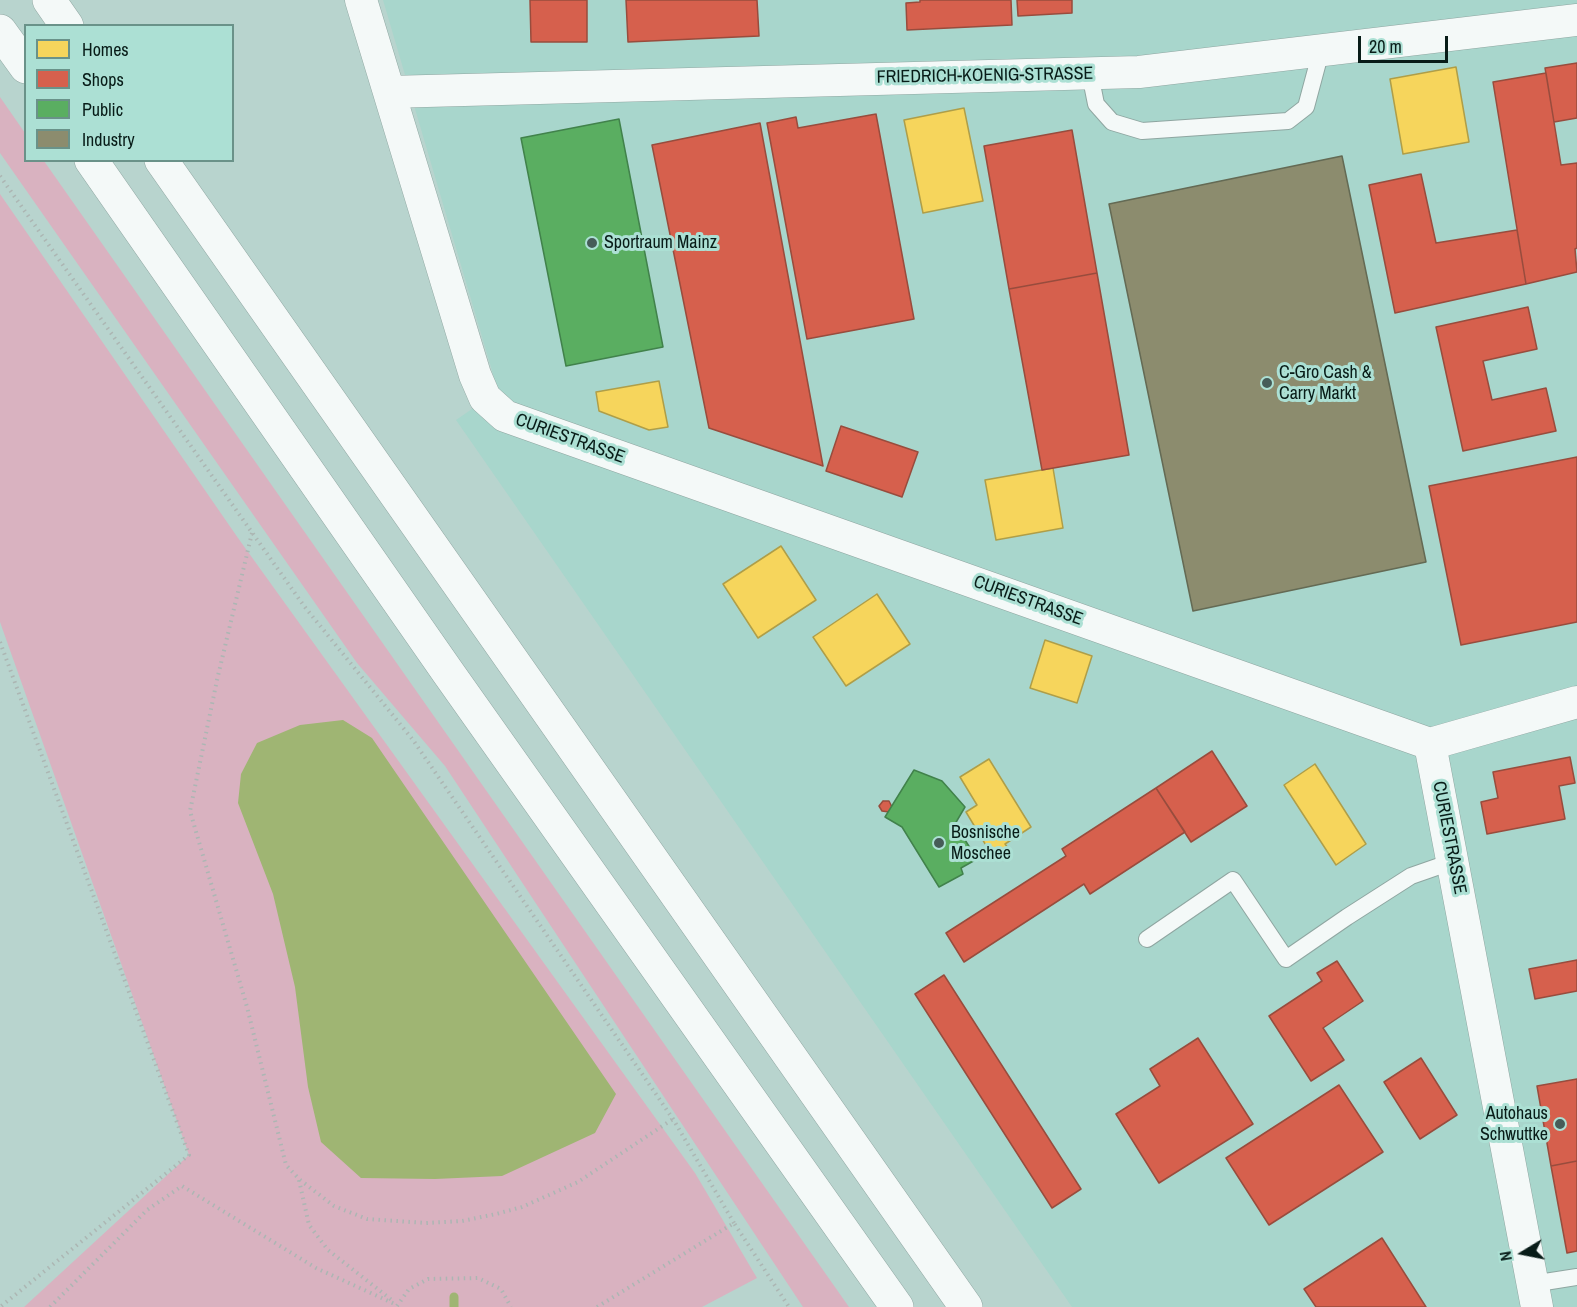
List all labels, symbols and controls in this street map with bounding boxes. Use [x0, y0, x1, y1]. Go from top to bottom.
legend [24, 24, 234, 162]
scale bar [1361, 24, 1451, 62]
text: 20 m [1369, 34, 1402, 59]
text: Homes [82, 37, 129, 62]
street label: FRIEDRICH-KOENIG-STRASSE [877, 63, 1093, 89]
text: Shops [82, 67, 124, 92]
text: Public [82, 97, 123, 122]
text: Industry [82, 127, 135, 152]
place label: Sportraum Mainz [604, 232, 717, 254]
marker: Sportraum Mainz [585, 236, 599, 250]
place label: C-Gro Cash & Carry Markt [1279, 362, 1372, 404]
marker: C-Gro Cash & Carry Markt [1260, 376, 1274, 390]
street label: CURIESTRASSE [512, 409, 628, 469]
street label: CURIESTRASSE [970, 571, 1086, 631]
street label: CURIESTRASSE [1427, 780, 1471, 896]
place label: Bosnische Moschee [951, 822, 1020, 864]
marker: Bosnische Moschee [932, 836, 946, 850]
place label: Autohaus Schwuttke [1480, 1103, 1548, 1146]
marker: Autohaus Schwuttke [1553, 1117, 1567, 1131]
north arrow [1493, 1223, 1553, 1283]
text: N [1494, 1250, 1517, 1263]

